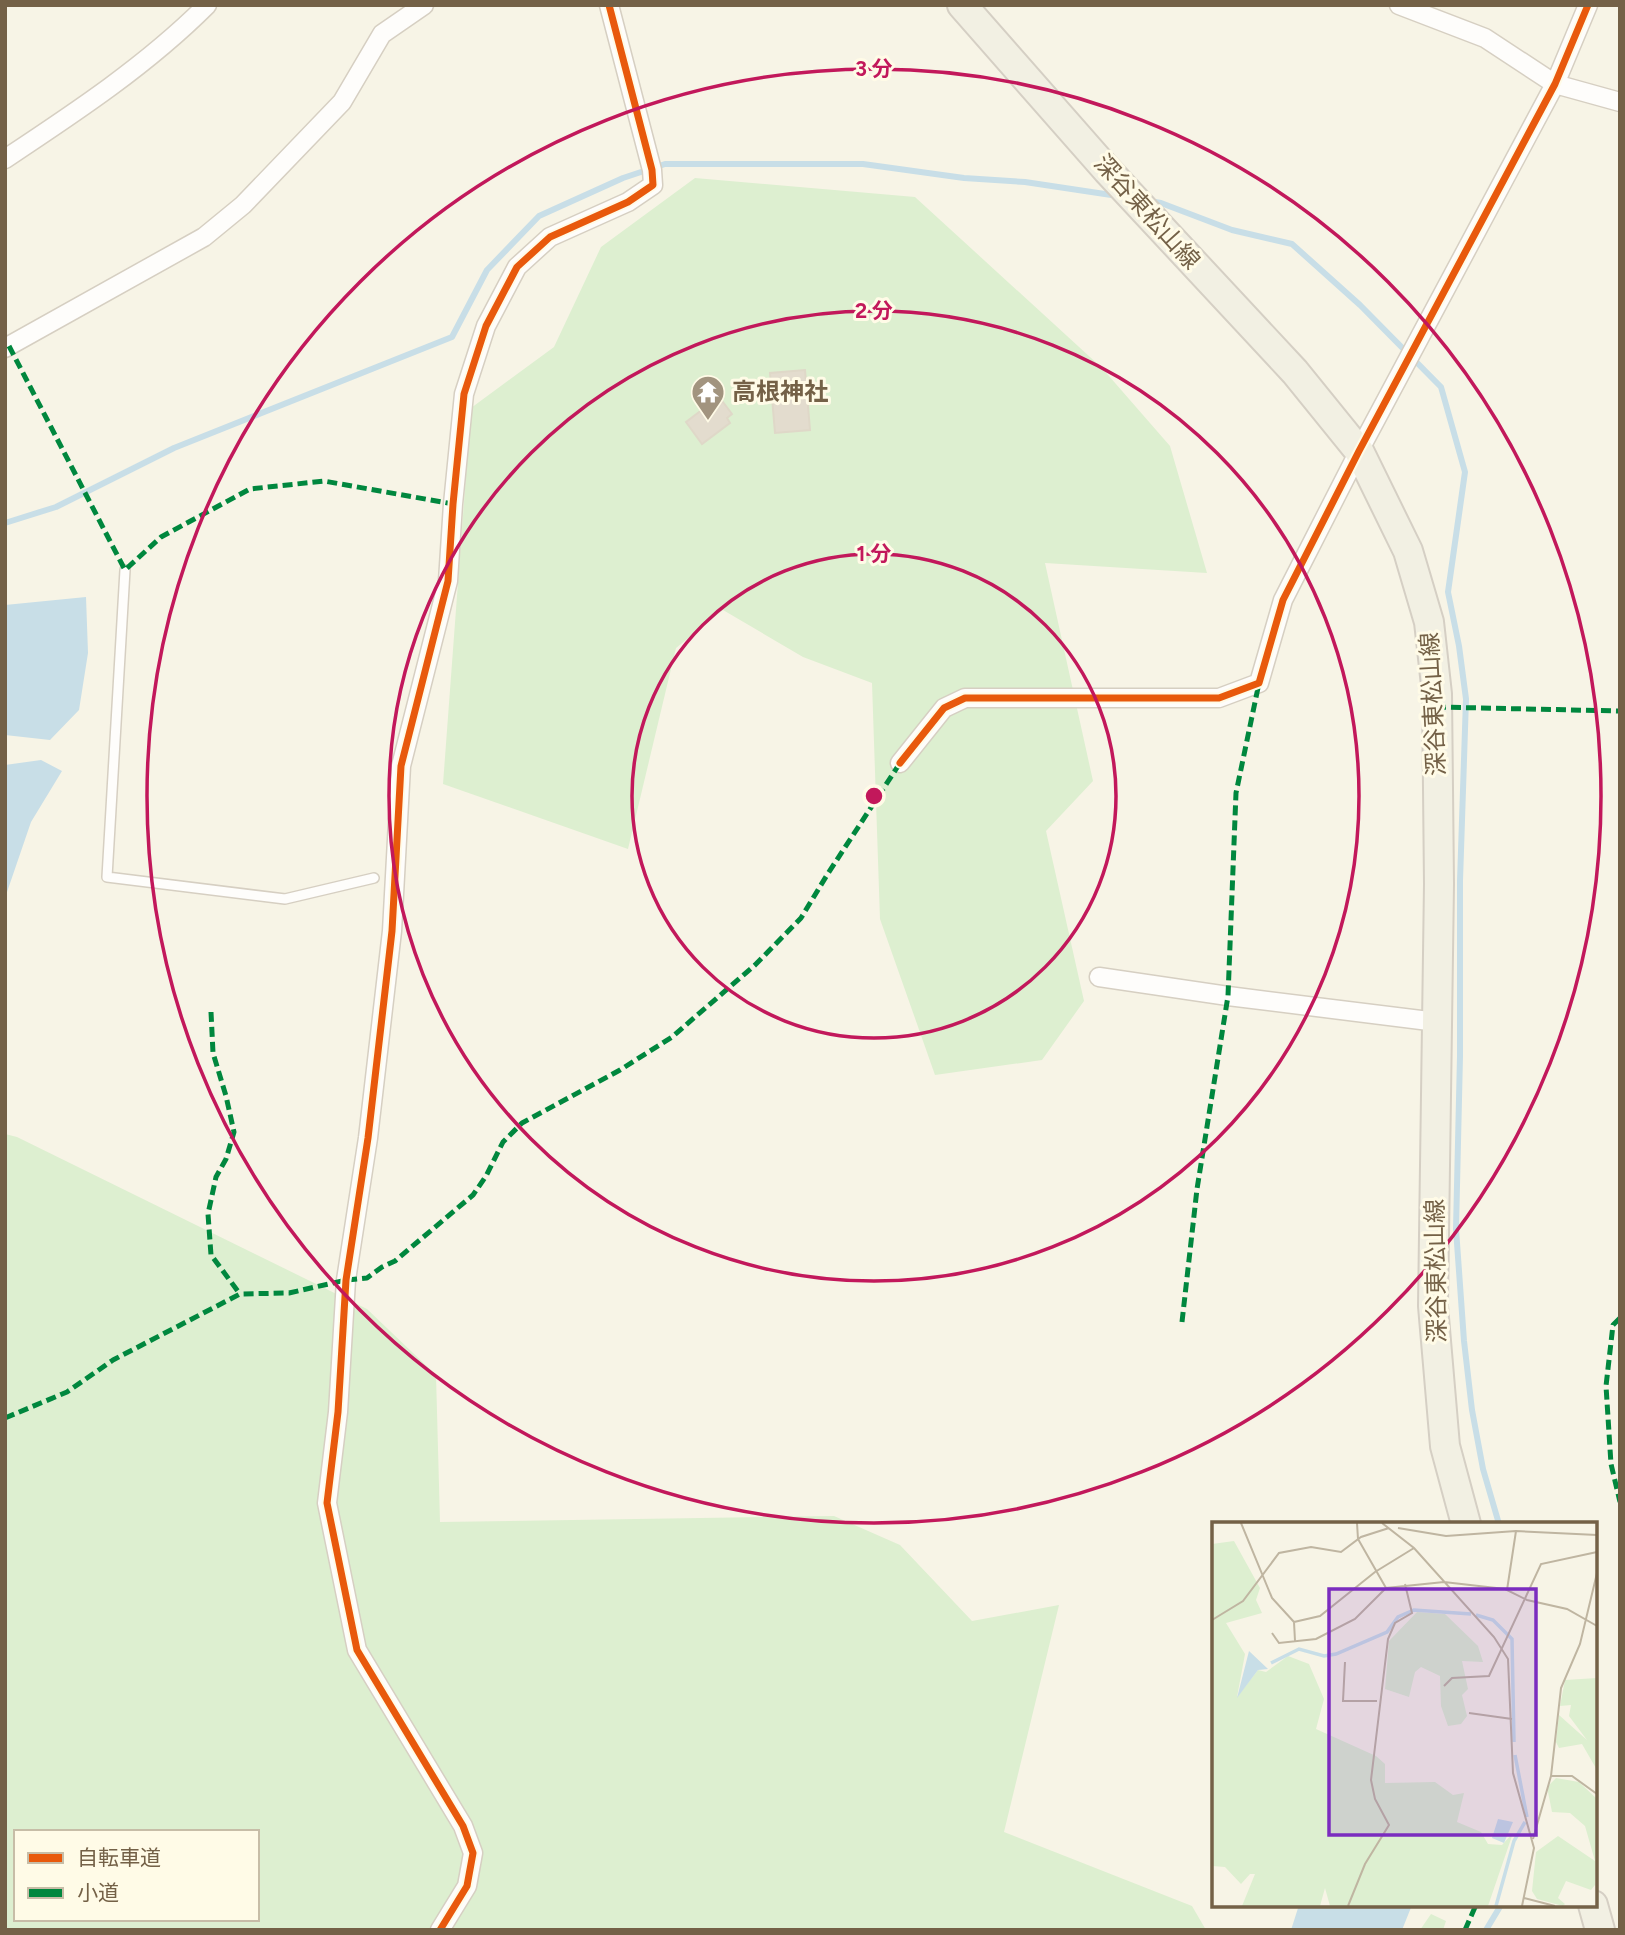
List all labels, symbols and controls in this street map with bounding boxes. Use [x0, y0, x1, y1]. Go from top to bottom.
text: 3 分 [855, 56, 893, 81]
street label: 深谷東松山線 [1088, 148, 1206, 275]
text: 2 分 [855, 298, 893, 323]
temple icon: 高根神社 [689, 373, 727, 422]
place label: 高根神社 [732, 377, 828, 406]
text: 1 分 [857, 541, 891, 566]
street label: 深谷東松山線 [1414, 631, 1451, 777]
centre of rings [862, 784, 886, 808]
street label: 深谷東松山線 [1420, 1199, 1451, 1343]
inset map [1212, 1522, 1597, 1907]
legend [14, 1830, 259, 1921]
text: 自転車道 [77, 1845, 161, 1870]
text: 小道 [77, 1880, 119, 1905]

